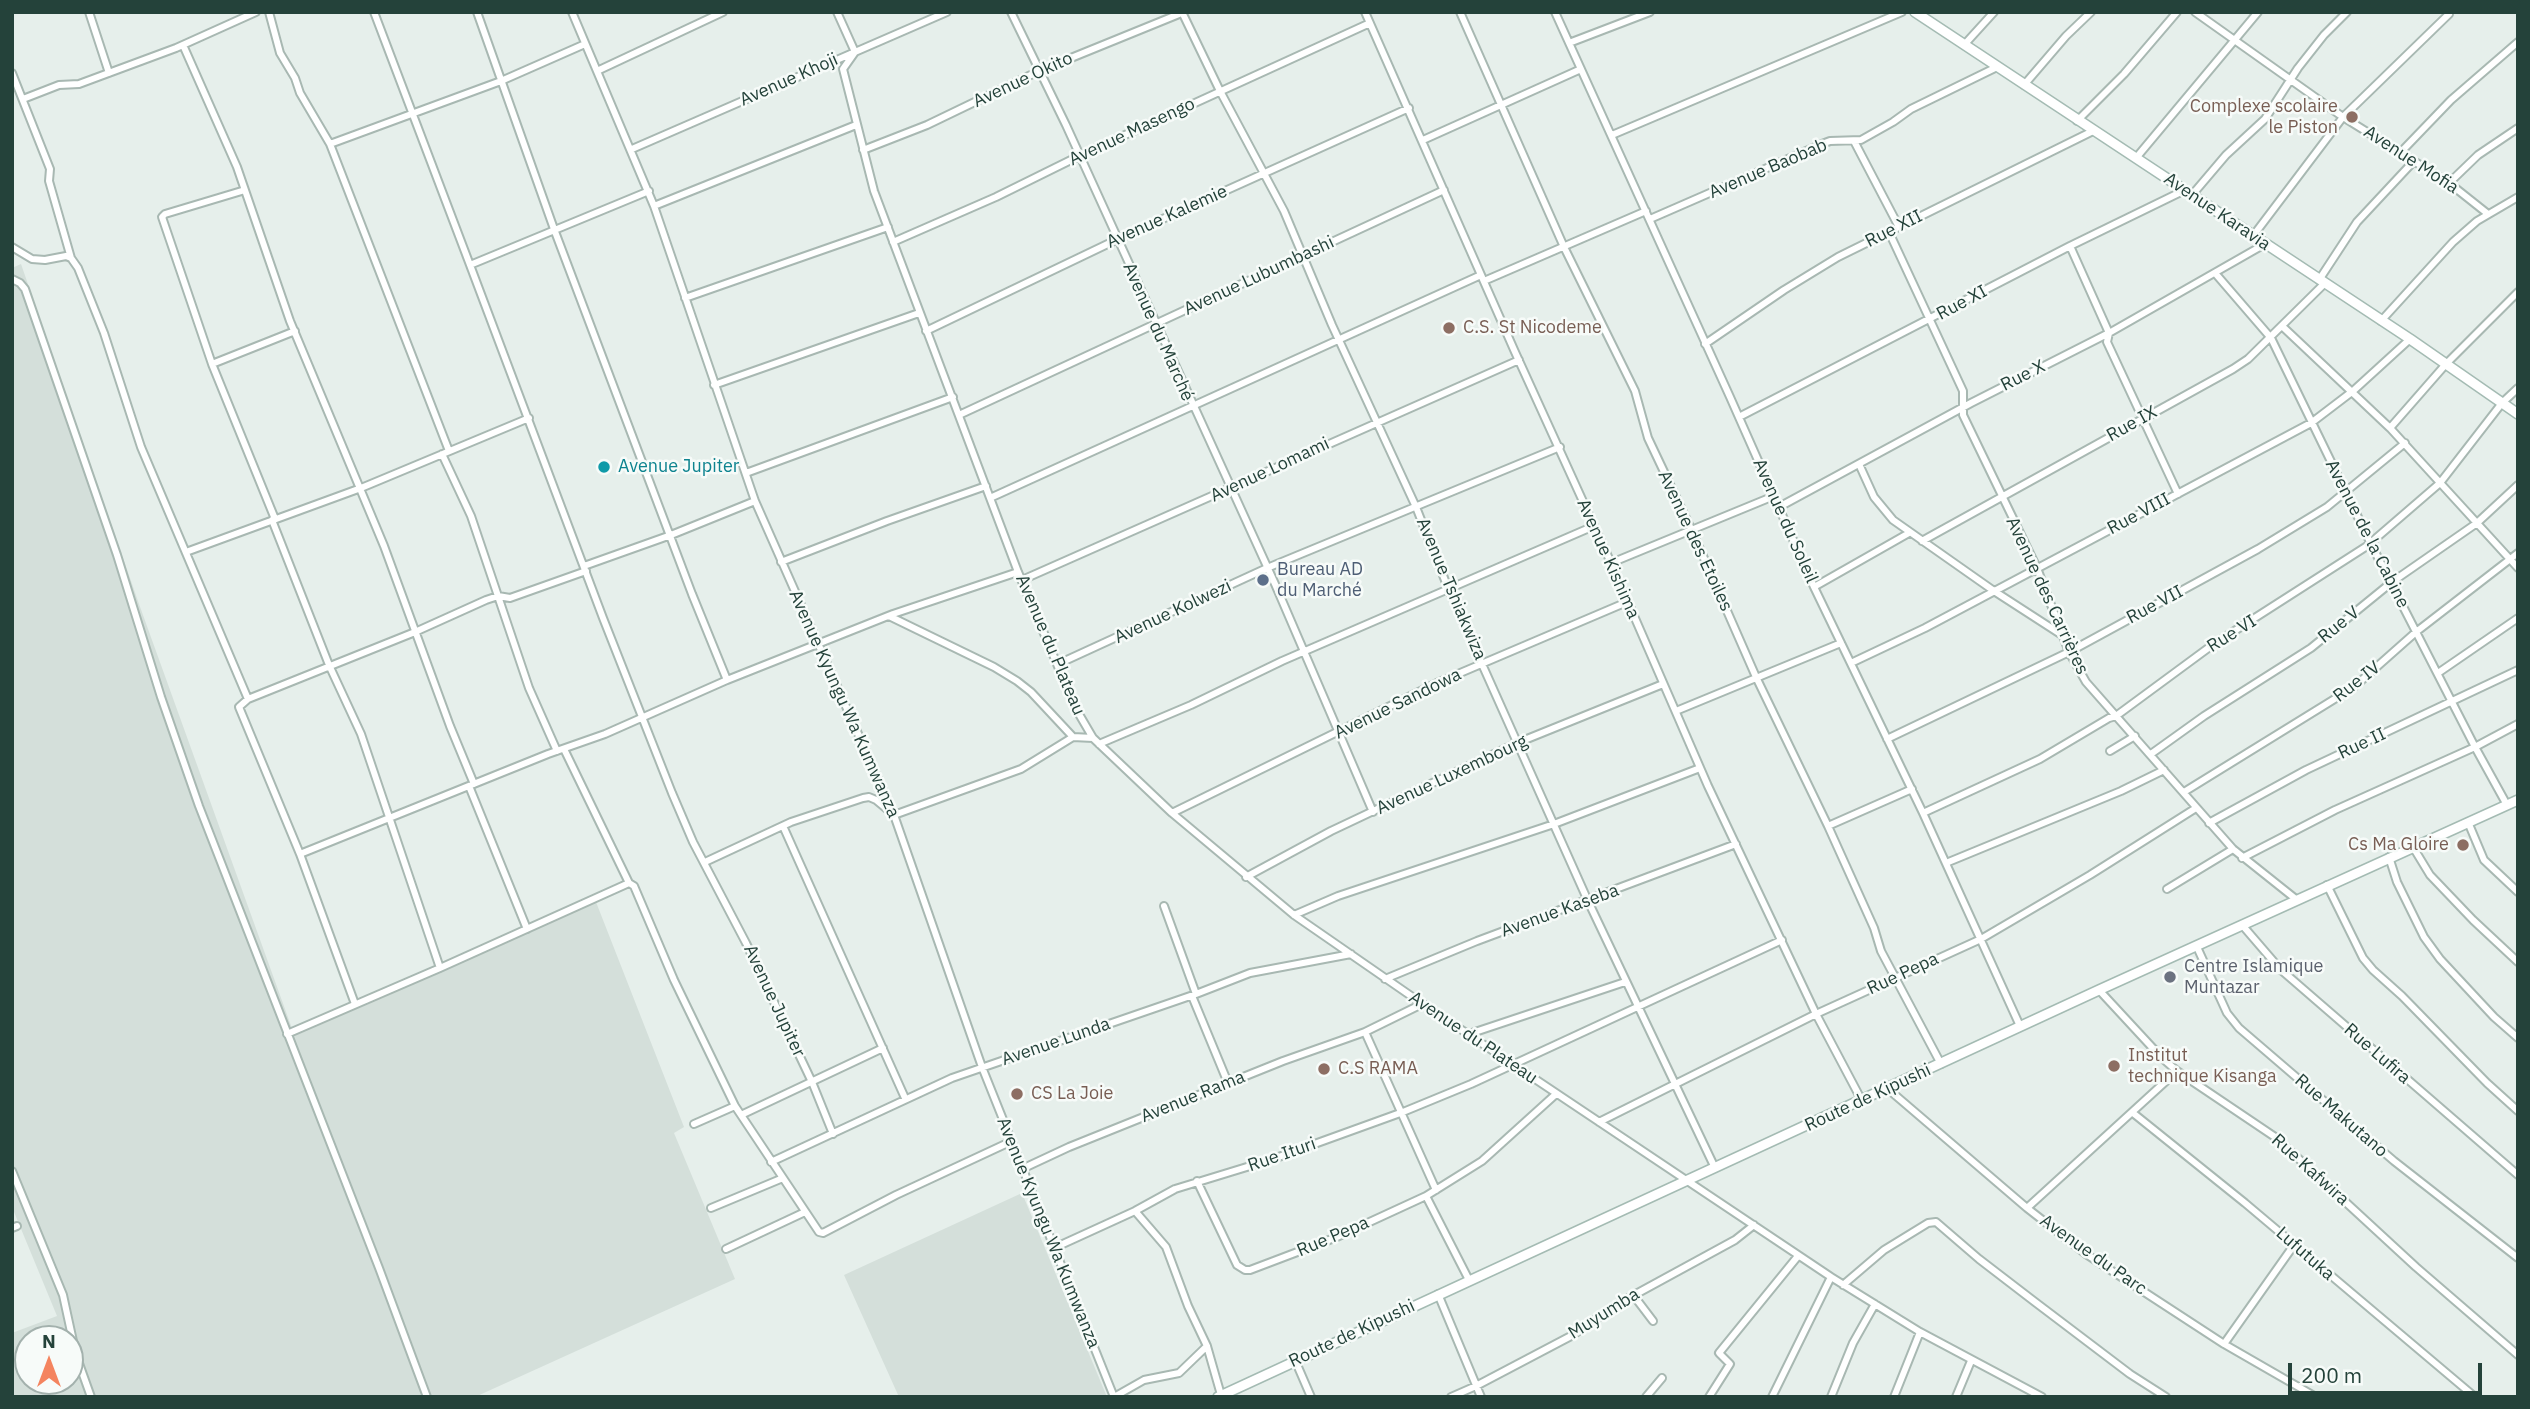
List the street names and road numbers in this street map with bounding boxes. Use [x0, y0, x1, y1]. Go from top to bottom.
street label: Avenue Okito [970, 48, 1076, 112]
street label: Avenue Khoji [737, 49, 841, 111]
street label: Avenue Masengo [1065, 93, 1199, 171]
street label: Avenue Mofia [2360, 121, 2462, 199]
street label: Avenue Baobab [1706, 134, 1830, 204]
street label: Avenue Karavia [2160, 168, 2274, 256]
street label: Avenue Kalemie [1103, 181, 1231, 253]
street label: Rue XII [1862, 205, 1926, 253]
street label: Avenue Lubumbashi [1180, 232, 1338, 320]
street label: Avenue du Marché [1118, 259, 1198, 405]
street label: Rue XI [1933, 281, 1991, 325]
street label: Rue X [1997, 356, 2049, 396]
street label: Rue IX [2103, 401, 2161, 447]
street label: Avenue Lomami [1207, 433, 1333, 507]
street label: Avenue du Soleil [1748, 455, 1822, 587]
street label: Avenue de la Cabine [2320, 456, 2414, 612]
street label: Avenue des Etoiles [1653, 467, 1737, 615]
street label: Rue VIII [2104, 488, 2174, 540]
street label: Avenue Kishima [1572, 496, 1644, 622]
street label: Avenue des Carrières [2001, 514, 2093, 678]
street label: Avenue Tshiakwiza [1411, 515, 1491, 663]
street label: Avenue du Plateau [1011, 571, 1089, 719]
street label: Avenue Kolwezi [1111, 575, 1235, 649]
street label: Rue VII [2123, 581, 2187, 629]
street label: Avenue Kyungu Wa Kumwanza [784, 587, 904, 821]
street label: Rue V [2314, 602, 2364, 648]
street label: Rue VI [2203, 611, 2261, 657]
street label: Rue IV [2329, 657, 2385, 707]
street label: Avenue Sandowa [1331, 664, 1465, 744]
street label: Rue II [2335, 724, 2389, 764]
street label: Avenue Luxembourg [1373, 730, 1531, 820]
street label: Avenue Kaseba [1498, 880, 1622, 942]
street label: Avenue Jupiter [739, 941, 809, 1061]
street label: Rue Pepa [1864, 948, 1942, 1000]
street label: Avenue du Plateau [1405, 987, 1541, 1089]
street label: Avenue Lunda [999, 1013, 1113, 1071]
street label: Rue Lufira [2339, 1019, 2415, 1089]
street label: Route de Kipushi [1802, 1059, 1934, 1137]
street label: Avenue Rama [1138, 1066, 1248, 1128]
street label: Rue Makutano [2290, 1070, 2392, 1162]
street label: Avenue Kyungu Wa Kumwanza [992, 1114, 1104, 1352]
street label: Rue Kafwira [2267, 1130, 2353, 1210]
street label: Rue Ituri [1245, 1133, 1319, 1177]
street label: Avenue du Parc [2036, 1210, 2150, 1300]
street label: Rue Pepa [1294, 1212, 1372, 1262]
street label: Lufutuka [2271, 1223, 2339, 1285]
street label: Muyumba [1564, 1284, 1644, 1344]
street label: Route de Kipushi [1286, 1295, 1418, 1373]

